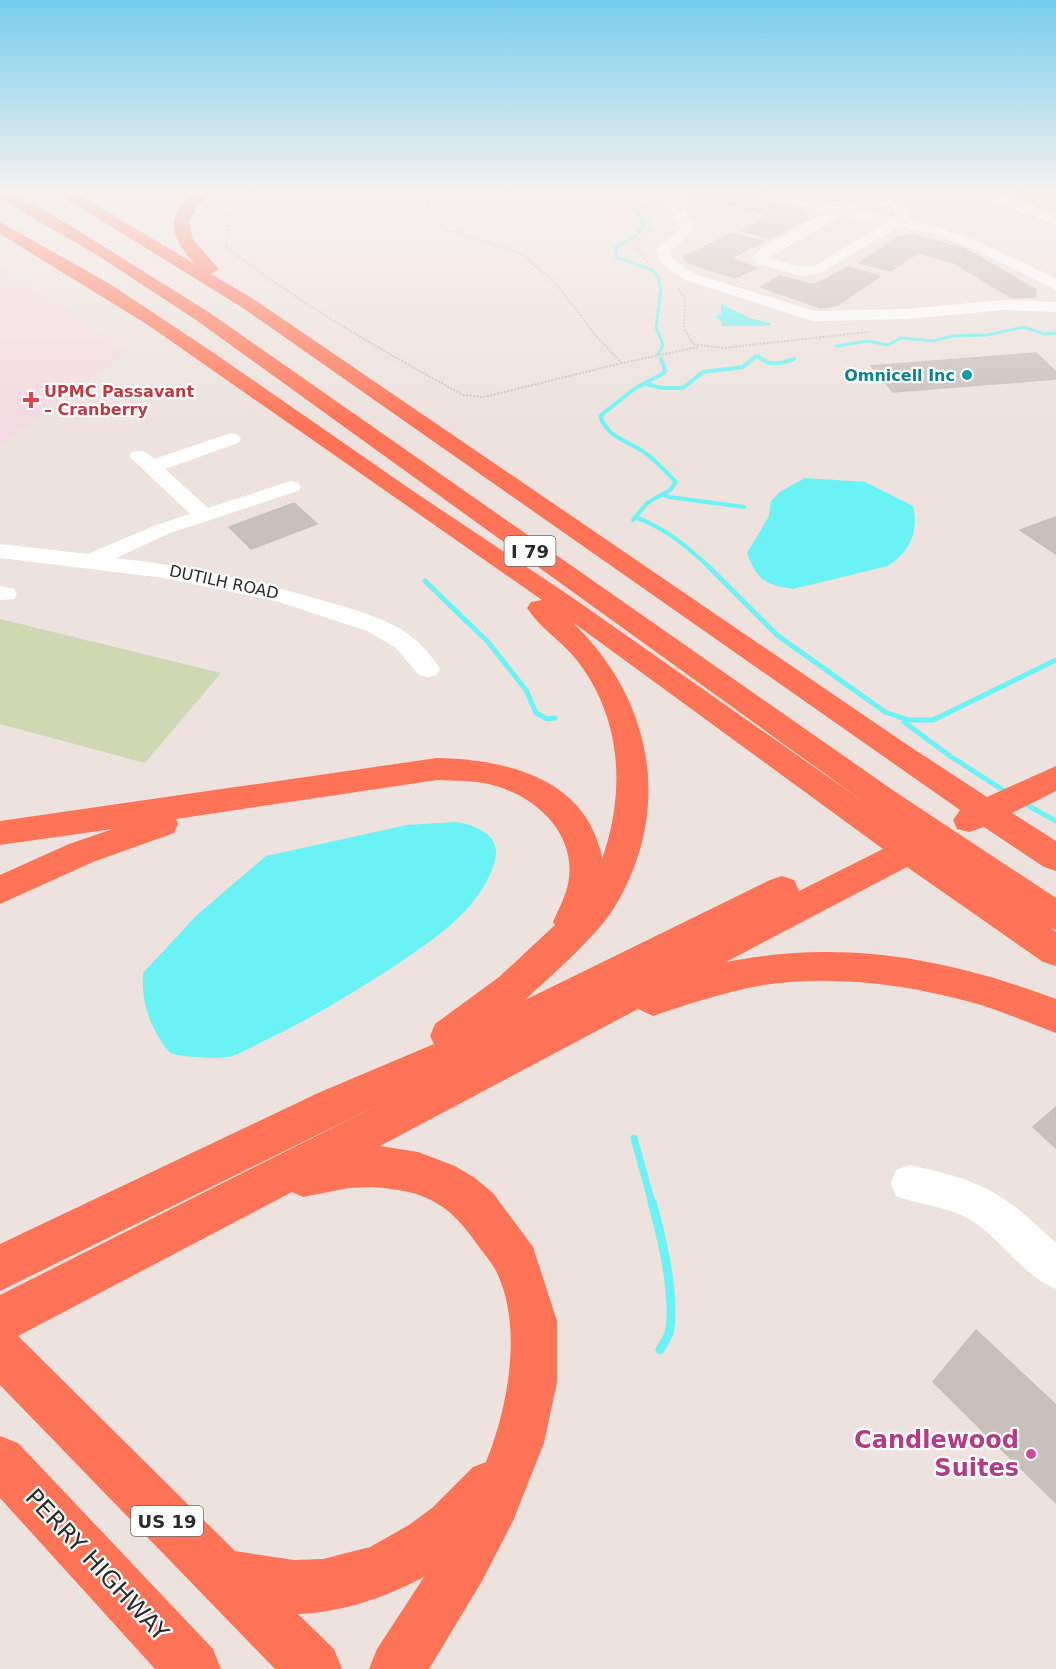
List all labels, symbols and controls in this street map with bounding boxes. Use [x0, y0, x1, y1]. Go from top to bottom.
place label: Omnicell Inc [844, 366, 955, 385]
marker: Omnicell Inc [960, 368, 974, 382]
place label: UPMC Passavant – Cranberry [44, 382, 195, 419]
marker: UPMC Passavant – Cranberry [22, 391, 40, 409]
road number: I 79 [504, 536, 556, 566]
street label: DUTILH ROAD [168, 561, 280, 603]
place label: Candlewood Suites [854, 1426, 1019, 1482]
marker: Candlewood Suites [1024, 1447, 1038, 1461]
street label: PERRY HIGHWAY [20, 1483, 175, 1647]
road number: US 19 [131, 1506, 203, 1536]

